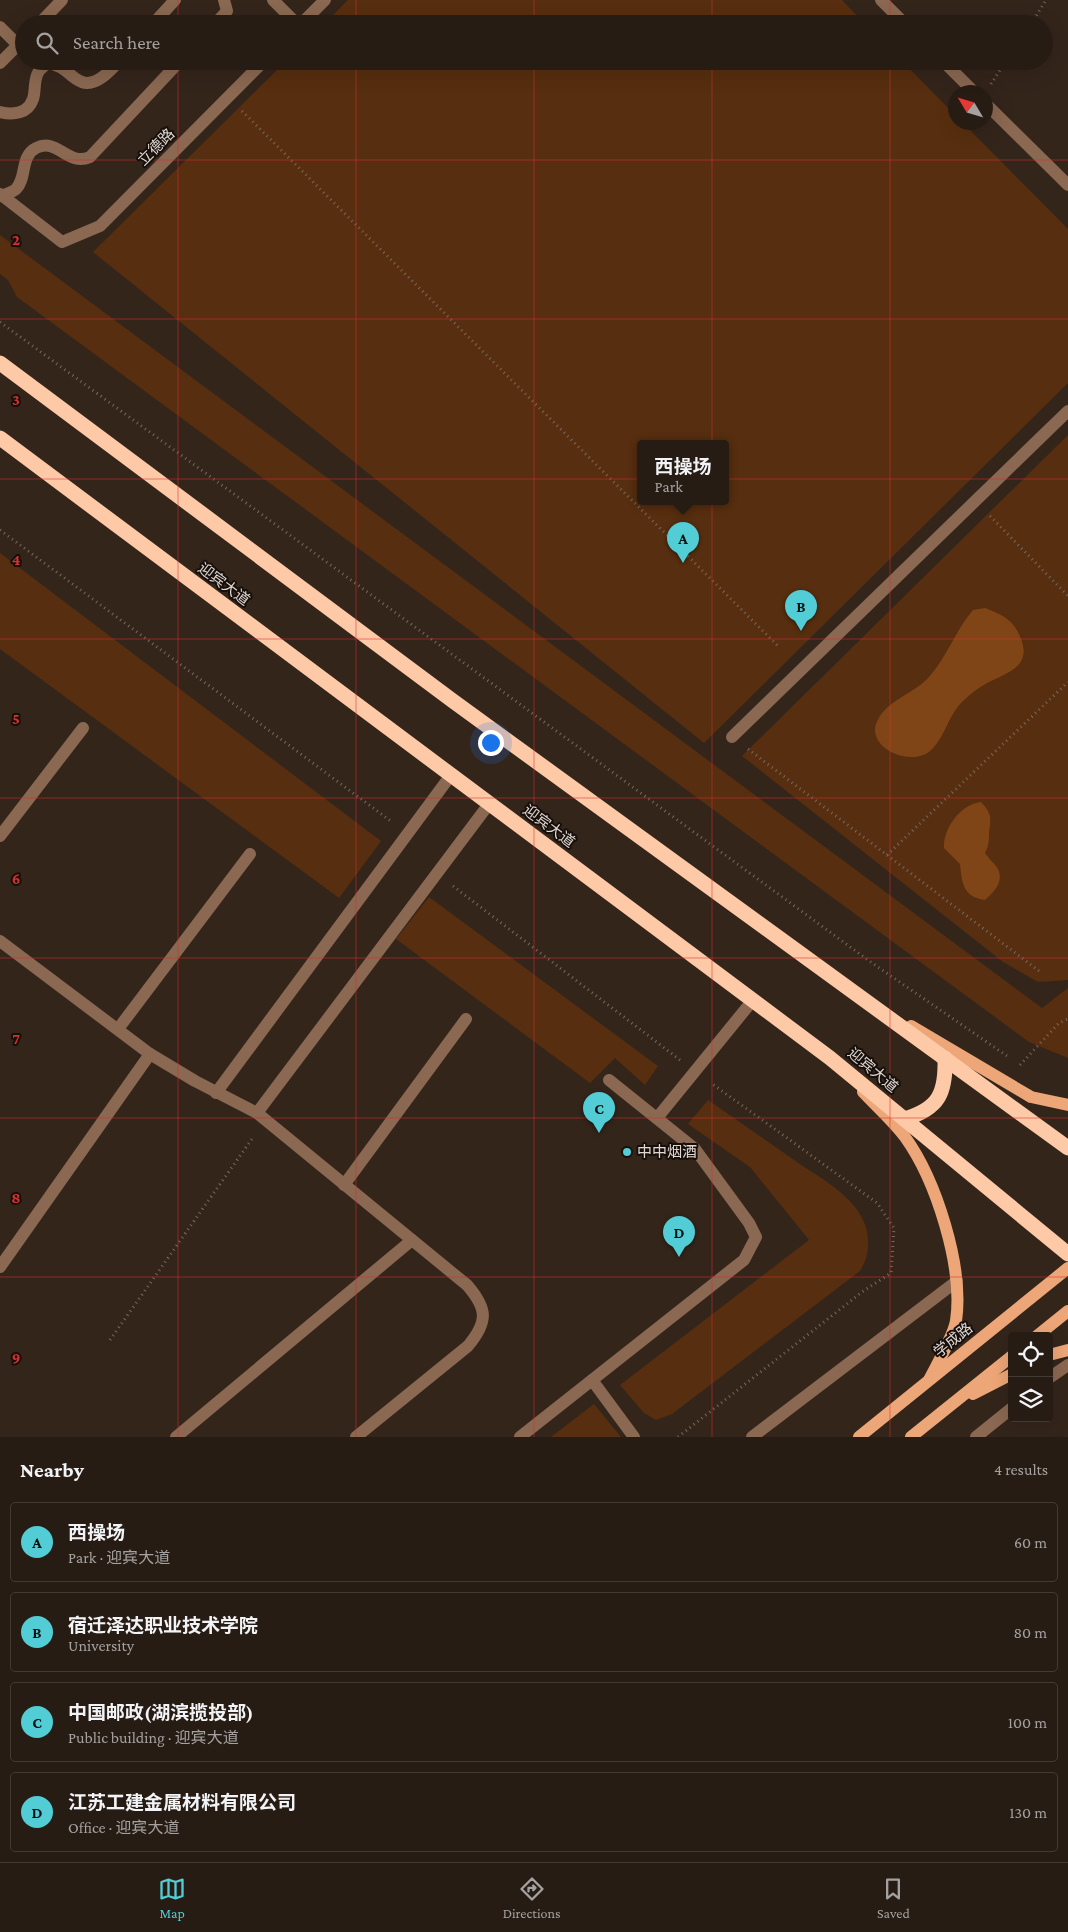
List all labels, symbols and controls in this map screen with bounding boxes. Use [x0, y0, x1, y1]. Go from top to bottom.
search box [15, 15, 1053, 70]
icon: search [33, 29, 61, 57]
text: Search here [73, 32, 160, 53]
north arrow [948, 85, 993, 130]
street label: 立德路 [134, 125, 178, 169]
text: 2 [12, 231, 20, 248]
text: 3 [12, 391, 20, 408]
popup [637, 440, 729, 505]
text: 西操场 [654, 456, 712, 477]
text: Park [654, 478, 683, 495]
pin: A [667, 522, 699, 563]
text: 4 [12, 551, 21, 568]
street label: 迎宾大道 [195, 560, 253, 608]
pin: B [785, 590, 817, 631]
text: 5 [12, 710, 20, 727]
your location [478, 730, 504, 756]
street label: 迎宾大道 [520, 802, 578, 850]
text: 6 [12, 870, 20, 887]
text: 7 [12, 1030, 20, 1047]
street label: 迎宾大道 [845, 1045, 901, 1095]
pin: C [583, 1092, 615, 1133]
place label: 中中烟酒 [637, 1144, 697, 1160]
marker: 中中烟酒 [621, 1146, 633, 1158]
text: 8 [11, 1189, 21, 1206]
pin: D [663, 1216, 695, 1257]
street label: 学成路 [930, 1320, 976, 1360]
map controls [1008, 1332, 1053, 1422]
button: locate [1008, 1332, 1053, 1377]
text: 9 [12, 1349, 20, 1366]
button: layers [1008, 1377, 1053, 1422]
text: Nearby [20, 1458, 84, 1482]
text: 4 results [994, 1461, 1048, 1478]
text: 西操场 [68, 1522, 125, 1543]
text: A [32, 1534, 42, 1551]
text: 60 m [1014, 1534, 1047, 1551]
text: Park · 迎宾大道 [68, 1549, 170, 1566]
text: 宿迁泽达职业技术学院 [68, 1615, 258, 1636]
text: B [32, 1624, 42, 1641]
text: 80 m [1013, 1624, 1047, 1641]
text: University [68, 1637, 134, 1654]
text: 中国邮政(湖滨揽投部) [68, 1702, 253, 1723]
text: C [32, 1714, 42, 1731]
text: 100 m [1008, 1714, 1047, 1731]
text: Public building · 迎宾大道 [68, 1729, 239, 1746]
text: 江苏工建金属材料有限公司 [68, 1792, 296, 1813]
text: D [31, 1804, 43, 1821]
text: 130 m [1009, 1804, 1047, 1821]
text: Office · 迎宾大道 [68, 1819, 179, 1836]
tab: Map [158, 1875, 186, 1921]
tab: Directions [503, 1875, 561, 1921]
tab: Saved [877, 1875, 910, 1921]

